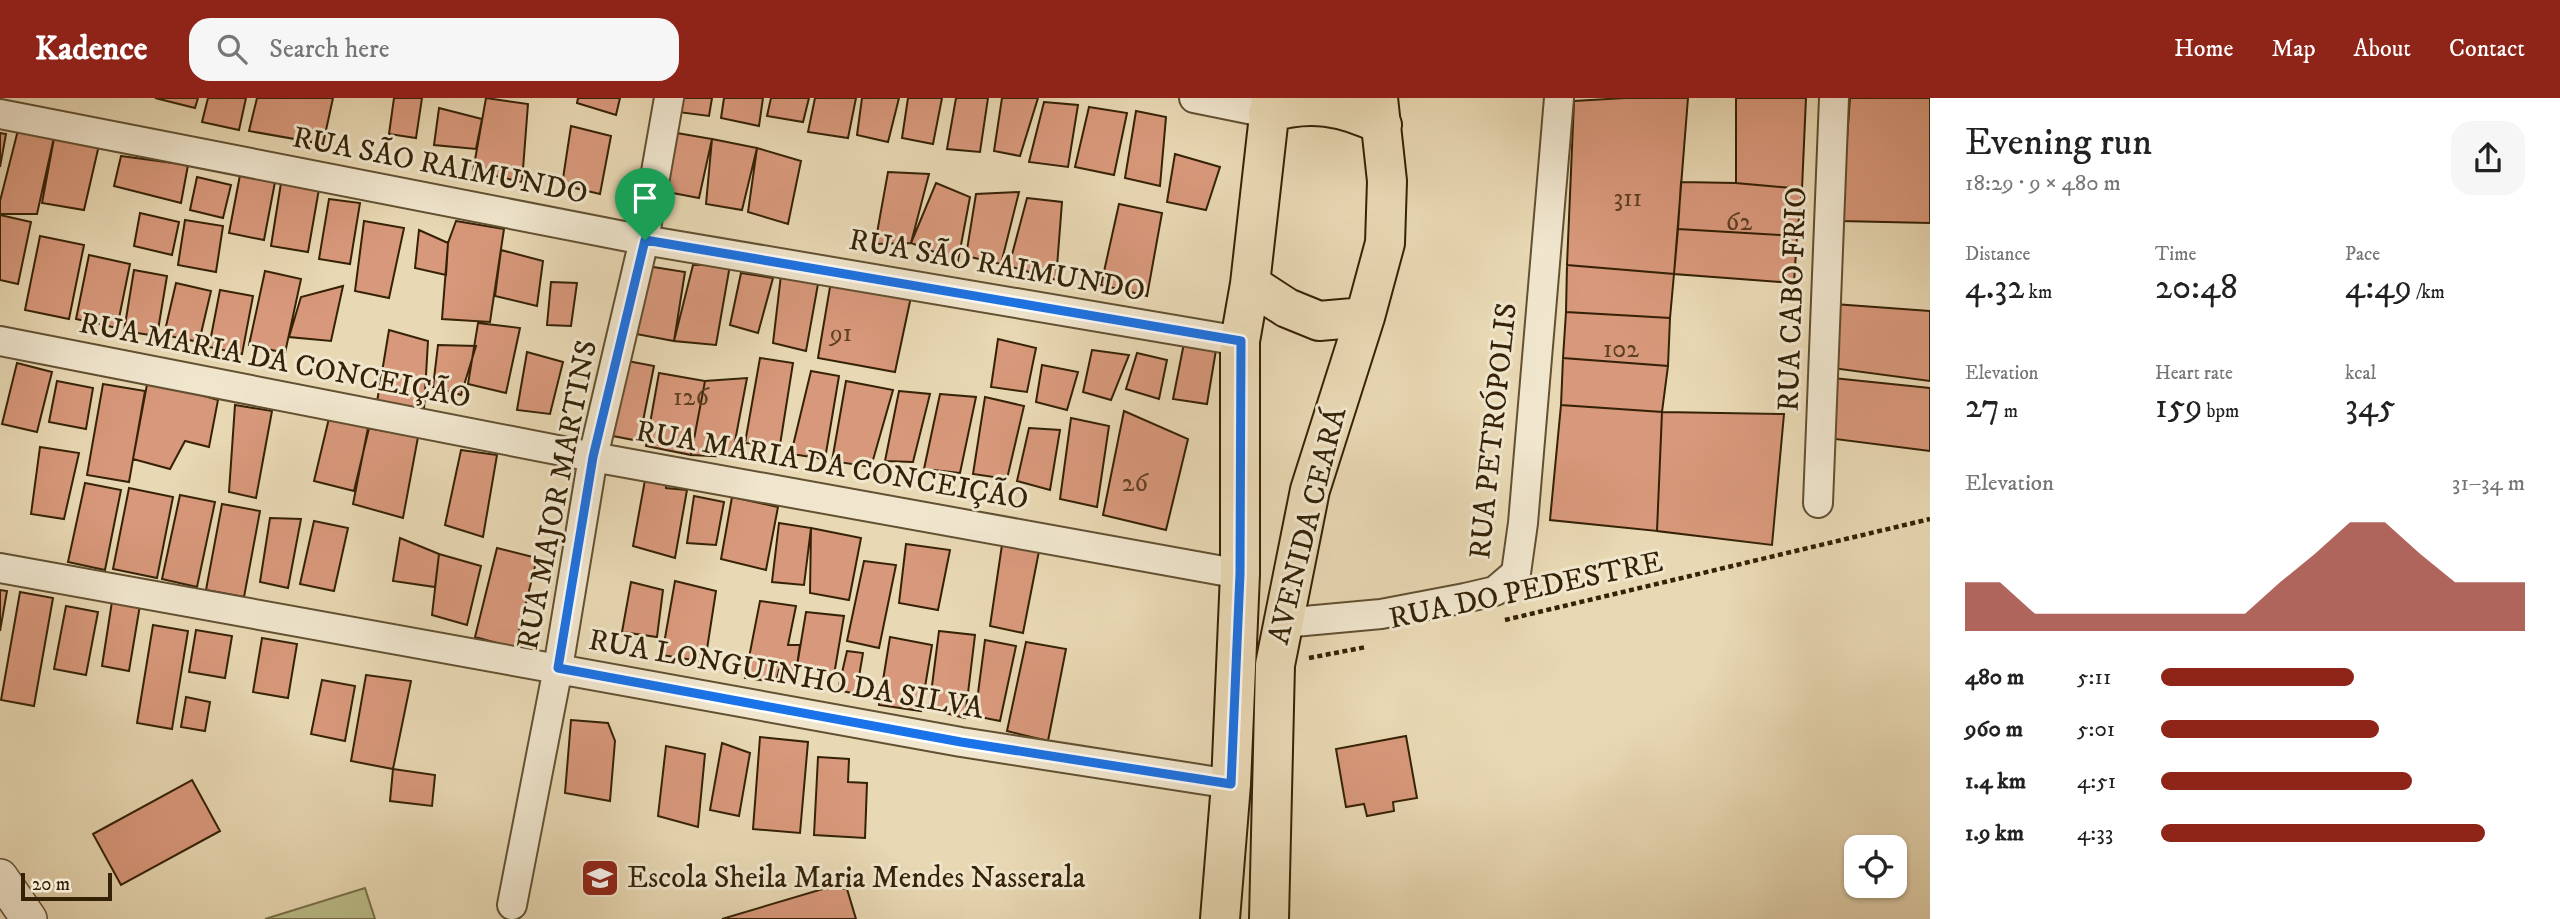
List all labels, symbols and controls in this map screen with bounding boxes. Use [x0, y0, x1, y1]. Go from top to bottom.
search box [189, 18, 679, 81]
text: Kadence [35, 29, 147, 70]
icon: search [213, 30, 251, 68]
text: Search here [269, 33, 390, 66]
text: Home [2174, 34, 2233, 64]
text: Map [2271, 34, 2316, 64]
text: About [2354, 34, 2411, 64]
text: Contact [2449, 34, 2525, 64]
street label: RUA SÃO RAIMUNDO [289, 117, 591, 213]
text: Evening run [1965, 119, 2152, 167]
button: share [2451, 121, 2525, 195]
pin [615, 168, 675, 240]
text: 18:29 · 9 × 480 m [1965, 169, 2121, 198]
icon: arrive [626, 179, 664, 217]
house number: 311 [1614, 182, 1642, 215]
street label: RUA CABO FRIO [1771, 186, 1815, 412]
house number: 62 [1726, 206, 1752, 239]
street label: RUA SÃO RAIMUNDO [846, 220, 1148, 310]
text: Distance [1965, 243, 2030, 266]
text: Time [2155, 243, 2196, 266]
text: Pace [2345, 243, 2380, 266]
text: 4.32 [1965, 266, 2025, 310]
text: 20:48 [2155, 266, 2238, 310]
text: 4:49 [2345, 266, 2412, 310]
text: km [2025, 281, 2052, 304]
text: /km [2412, 281, 2445, 304]
street label: RUA PETRÓPOLIS [1460, 301, 1526, 561]
street label: RUA MARIA DA CONCEIÇÃO [76, 303, 474, 417]
house number: 91 [828, 317, 852, 350]
house number: 102 [1603, 333, 1639, 366]
street label: RUA MAJOR MARTINS [510, 337, 606, 653]
text: Elevation [1965, 362, 2039, 385]
text: Heart rate [2155, 362, 2233, 385]
text: kcal [2345, 362, 2376, 385]
house number: 126 [673, 381, 710, 414]
text: 27 [1965, 385, 2000, 429]
text: 159 [2155, 385, 2203, 429]
text: 345 [2345, 385, 2395, 429]
text: m [2000, 400, 2018, 423]
text: bpm [2203, 400, 2239, 423]
street label: AVENIDA CEARÁ [1259, 403, 1355, 648]
street label: RUA MARIA DA CONCEIÇÃO [633, 411, 1031, 519]
house number: 26 [1122, 467, 1150, 500]
text: Elevation [1965, 469, 2054, 498]
text: 31–34 m [2452, 469, 2525, 498]
street label: RUA DO PEDESTRE [1386, 544, 1666, 638]
street label: RUA LONGUINHO DA SILVA [586, 622, 987, 728]
text: 480 m [1965, 663, 2024, 692]
text: 5:11 [2077, 663, 2111, 692]
text: 960 m [1965, 715, 2023, 744]
text: 5:01 [2077, 715, 2115, 744]
text: 1.4 km [1965, 767, 2026, 796]
text: 4:51 [2077, 767, 2116, 796]
text: 1.9 km [1965, 819, 2024, 848]
text: 4:33 [2077, 819, 2113, 848]
map controls [1844, 835, 1907, 898]
button: locate [1844, 835, 1907, 898]
school or university icon: Escola Sheila Maria Mendes Nasserala [579, 857, 621, 899]
place label: Escola Sheila Maria Mendes Nasserala [627, 860, 1086, 897]
scale bar [21, 870, 112, 902]
text: 20 m [32, 873, 70, 896]

